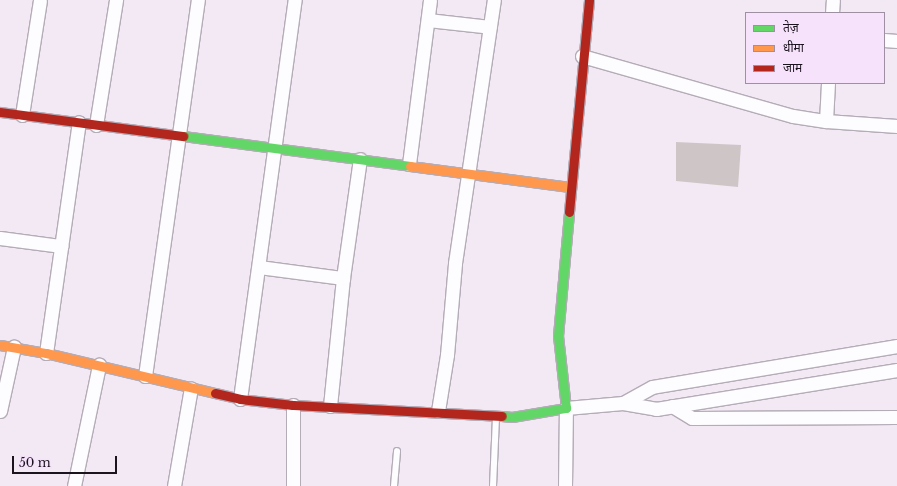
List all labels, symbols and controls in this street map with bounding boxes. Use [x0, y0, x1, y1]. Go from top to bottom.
legend [745, 12, 885, 84]
text: तेज़ [783, 20, 799, 35]
text: धीमा [783, 40, 804, 55]
text: जाम [783, 60, 802, 75]
scale bar [14, 448, 119, 474]
text: 50 m [19, 455, 51, 470]

